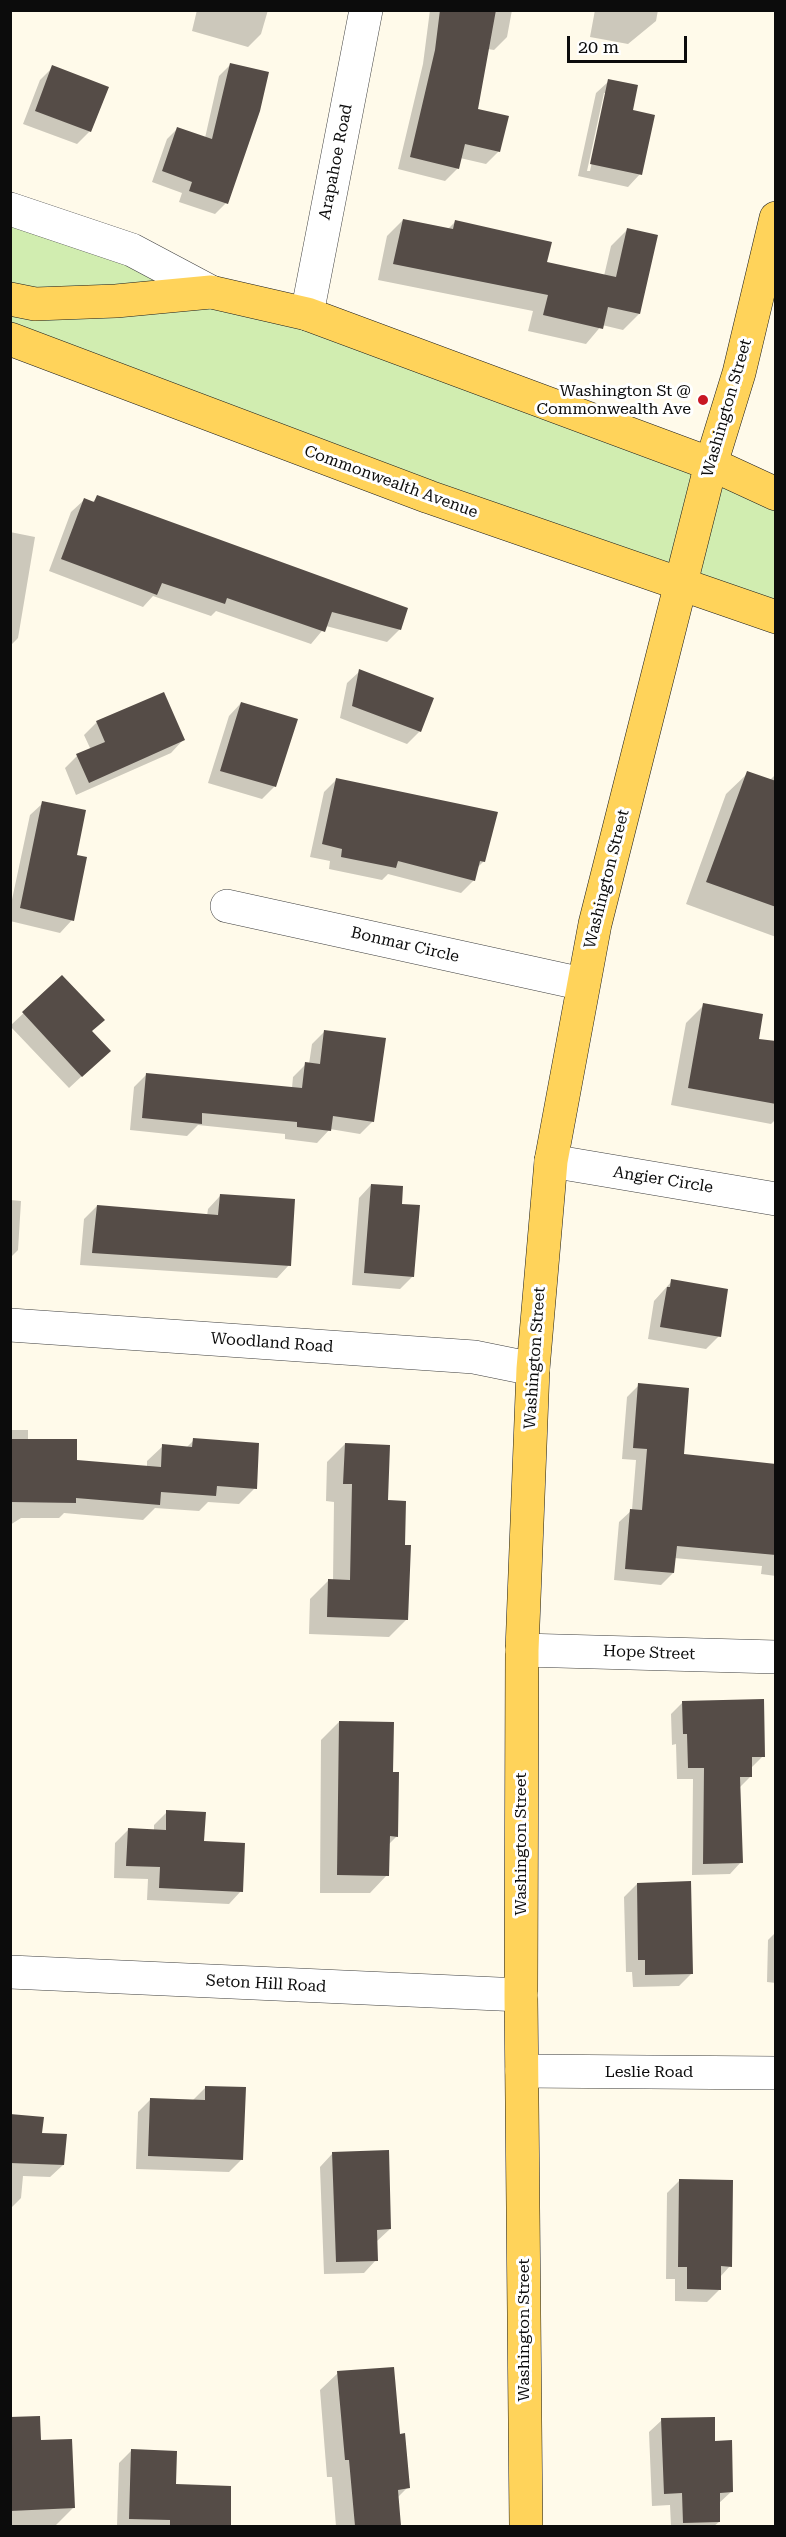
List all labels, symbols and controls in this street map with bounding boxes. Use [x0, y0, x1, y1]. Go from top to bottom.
scale bar [570, 24, 690, 62]
text: 20 m [578, 36, 619, 57]
street label: Arapahoe Road [315, 102, 357, 222]
street label: Washington Street [698, 337, 756, 479]
place label: Washington St @ Commonwealth Ave [536, 381, 691, 419]
marker: Washington St @ Commonwealth Ave [696, 393, 710, 407]
street label: Commonwealth Avenue [302, 442, 480, 522]
street label: Washington Street [580, 807, 634, 951]
street label: Bonmar Circle [349, 923, 461, 967]
street label: Angier Circle [612, 1163, 714, 1197]
street label: Washington Street [520, 1286, 550, 1430]
street label: Woodland Road [210, 1329, 334, 1357]
street label: Hope Street [603, 1642, 695, 1664]
street label: Washington Street [511, 1773, 531, 1915]
street label: Seton Hill Road [205, 1971, 327, 1997]
street label: Leslie Road [605, 2062, 693, 2082]
street label: Washington Street [514, 2259, 534, 2401]

